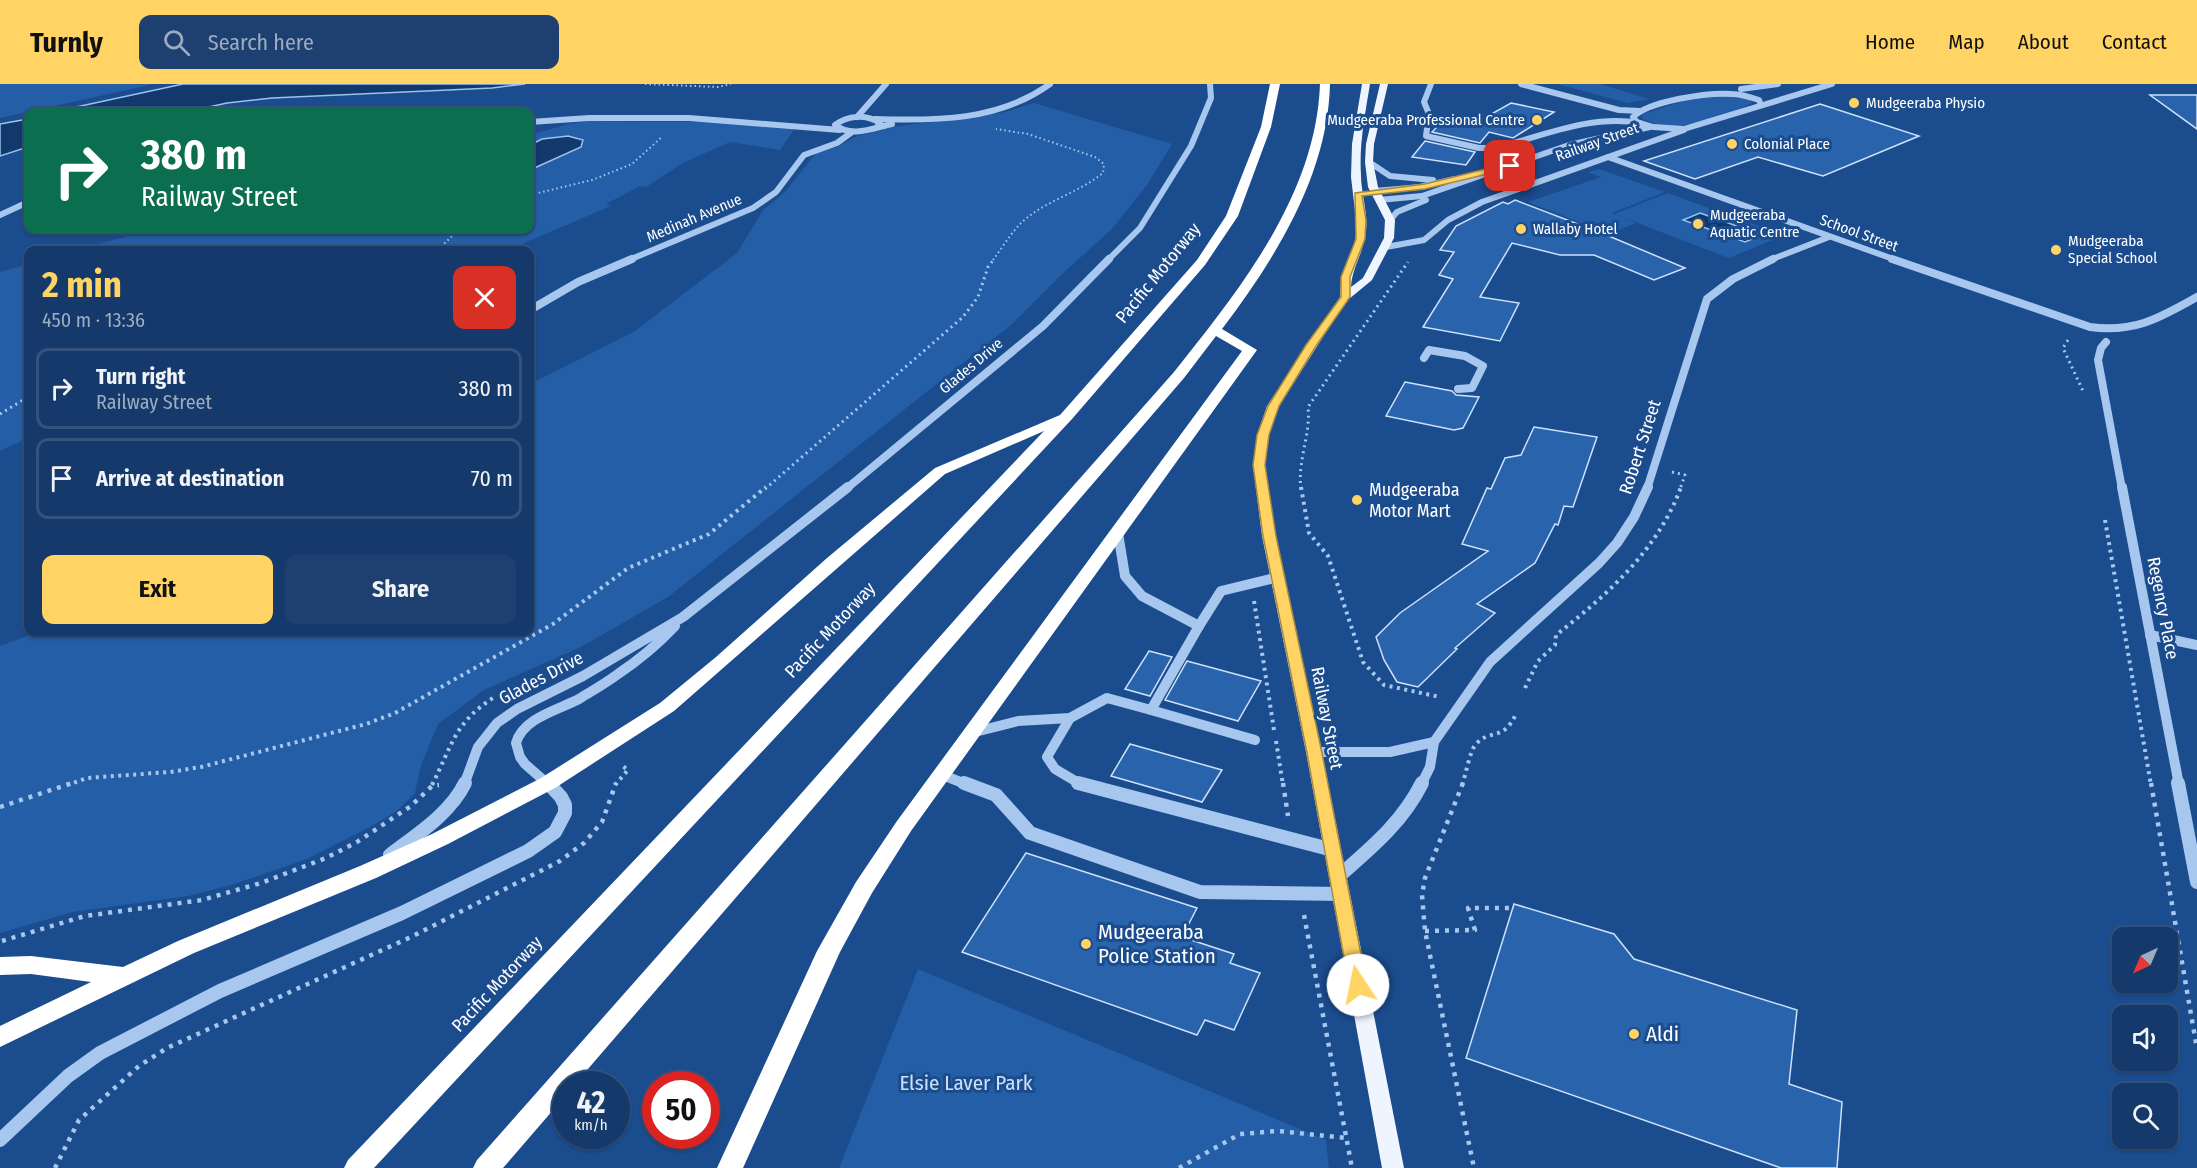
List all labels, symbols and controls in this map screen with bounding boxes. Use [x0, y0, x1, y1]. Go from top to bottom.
search box [139, 15, 559, 69]
text: Turnly [30, 26, 103, 59]
icon: search [160, 26, 193, 59]
text: Search here [208, 29, 314, 56]
text: Home [1865, 29, 1915, 55]
text: Map [1948, 29, 1985, 55]
text: About [2018, 29, 2069, 55]
text: Contact [2102, 29, 2167, 55]
place label: Mudgeeraba Physio [1866, 94, 1985, 112]
marker: Mudgeeraba Physio [1847, 96, 1861, 110]
place label: Mudgeeraba Professional Centre [1327, 111, 1525, 129]
marker: Mudgeeraba Professional Centre [1530, 113, 1544, 127]
street label: Railway Street [1553, 119, 1641, 165]
text: 380 m [141, 130, 247, 180]
icon: right [42, 132, 120, 210]
place label: Colonial Place [1744, 135, 1830, 153]
marker: Colonial Place [1725, 137, 1739, 151]
pin [1484, 140, 1535, 191]
icon: arrive [1493, 149, 1526, 182]
text: Railway Street [141, 181, 298, 213]
street label: Medinah Avenue [644, 190, 744, 246]
place label: Mudgeeraba Aquatic Centre [1710, 206, 1800, 241]
street label: School Street [1817, 211, 1901, 255]
marker: Mudgeeraba Aquatic Centre [1691, 217, 1705, 231]
street label: Pacific Motorway [1111, 218, 1205, 328]
place label: Wallaby Hotel [1533, 220, 1617, 238]
marker: Wallaby Hotel [1514, 222, 1528, 236]
place label: Mudgeeraba Special School [2068, 232, 2157, 267]
marker: Mudgeeraba Special School [2049, 243, 2063, 257]
text: 2 min [42, 263, 122, 307]
button: close [453, 266, 516, 329]
text: 450 m · 13:36 [42, 308, 145, 332]
street label: Glades Drive [936, 334, 1006, 398]
text: Turn right [96, 363, 185, 390]
icon: right [45, 372, 78, 405]
text: 380 m [459, 375, 513, 402]
text: Railway Street [96, 390, 212, 414]
street label: Robert Street [1614, 397, 1666, 497]
icon: arrive [45, 462, 78, 495]
text: Arrive at destination [96, 465, 284, 492]
text: 70 m [471, 465, 513, 492]
place label: Mudgeeraba Motor Mart [1369, 479, 1460, 522]
marker: Mudgeeraba Motor Mart [1350, 493, 1364, 507]
button: Exit [42, 555, 273, 624]
button: Share [285, 555, 516, 624]
street label: Regency Place [2142, 555, 2184, 661]
street label: Pacific Motorway [780, 578, 880, 682]
street label: Glades Drive [495, 647, 587, 709]
street label: Railway Street [1306, 665, 1348, 771]
place label: Mudgeeraba Police Station [1098, 919, 1216, 969]
north arrow [2112, 927, 2178, 993]
map controls [2112, 927, 2178, 1149]
street label: Pacific Motorway [447, 932, 547, 1036]
marker: Mudgeeraba Police Station [1079, 937, 1093, 951]
position arrow [1326, 953, 1390, 1017]
button: sound [2112, 1005, 2178, 1071]
place label: Aldi [1646, 1021, 1679, 1047]
marker: Aldi [1627, 1027, 1641, 1041]
park label: Elsie Laver Park [899, 1070, 1033, 1096]
speed limit sign: 50 [642, 1071, 720, 1149]
button: search [2112, 1083, 2178, 1149]
text: 42 [577, 1085, 605, 1121]
text: km/h [574, 1116, 608, 1134]

